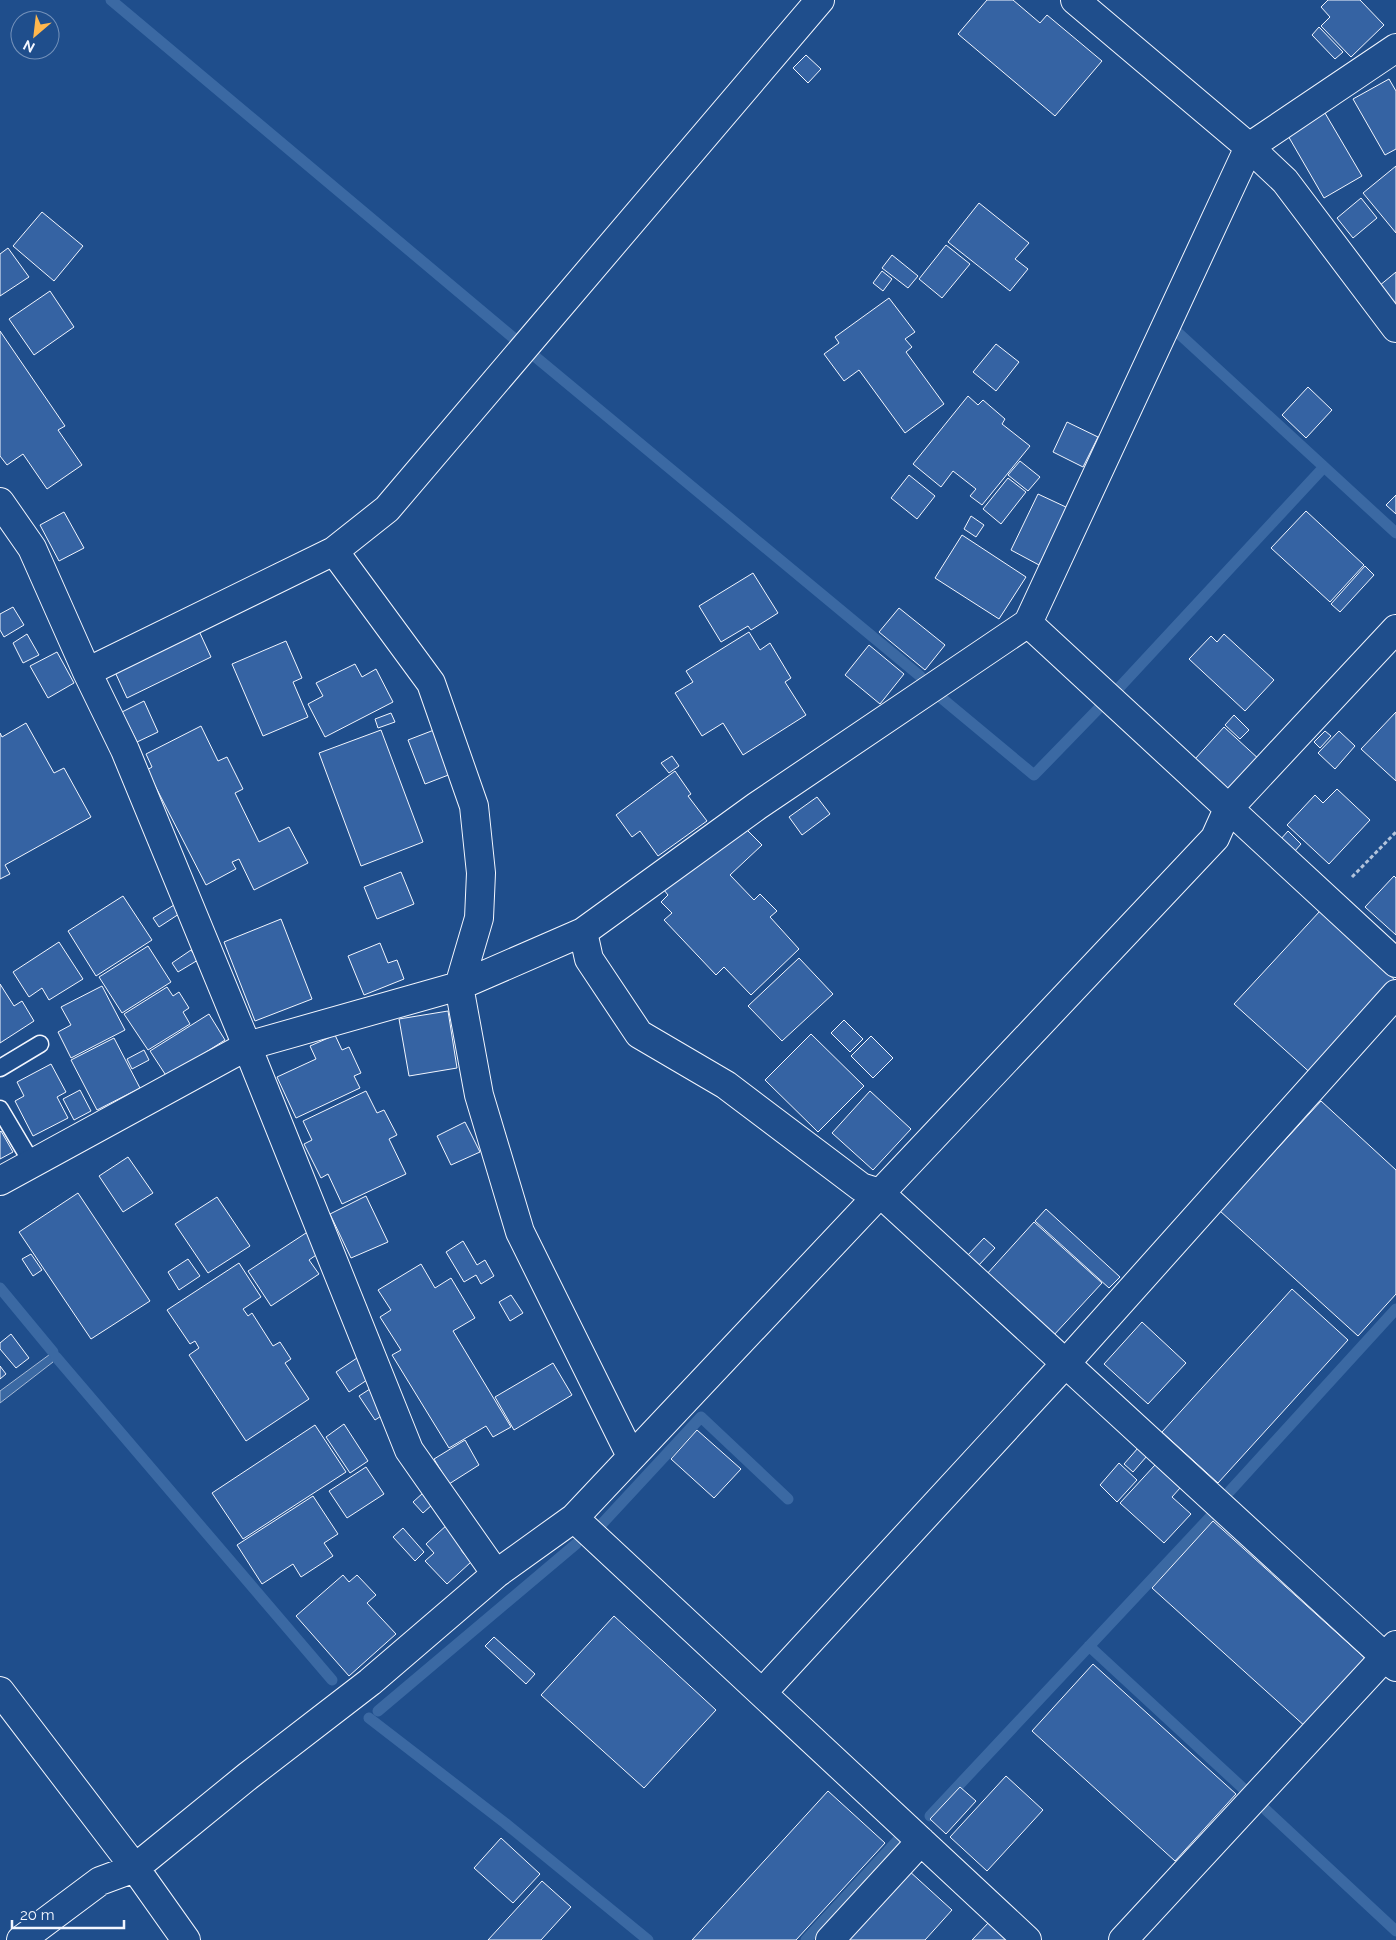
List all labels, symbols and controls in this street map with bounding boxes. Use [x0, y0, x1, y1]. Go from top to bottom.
north arrow [10, 10, 60, 60]
text: N [20, 37, 37, 56]
scale bar [12, 1898, 125, 1930]
text: 20 m [20, 1906, 55, 1924]

